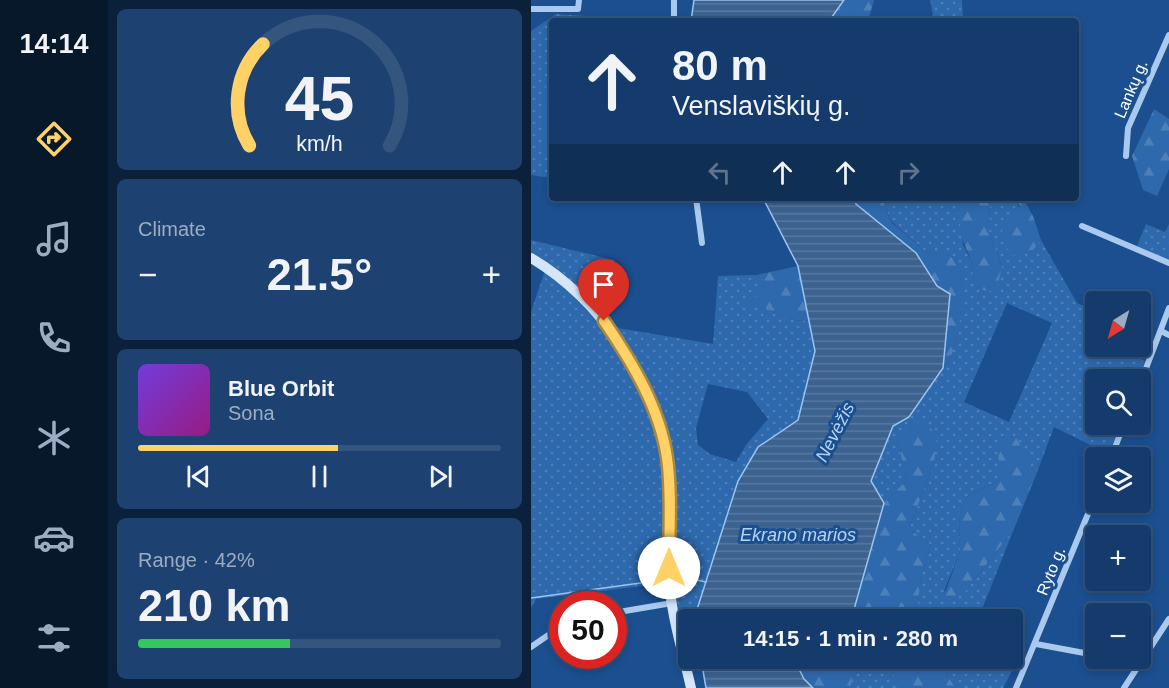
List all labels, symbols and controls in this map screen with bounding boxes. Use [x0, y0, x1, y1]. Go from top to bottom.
text: 14:14 [19, 29, 89, 59]
icon: ahead [573, 42, 651, 120]
text: 80 m [672, 42, 768, 89]
street label: Lankų g. [1111, 57, 1151, 121]
text: 45 [285, 65, 354, 134]
text: Venslaviškių g. [672, 91, 851, 121]
icon: directions [33, 118, 75, 160]
text: km/h [296, 133, 343, 157]
icon: left [703, 156, 736, 189]
icon: ahead [766, 156, 799, 189]
icon: ahead [829, 156, 862, 189]
icon: right [892, 156, 925, 189]
icon: music [33, 218, 75, 260]
text: Climate [138, 218, 206, 240]
text: 21.5° [267, 249, 372, 300]
text: − [138, 256, 157, 293]
text: + [482, 256, 501, 293]
pin [578, 259, 629, 321]
icon: arrive [587, 268, 620, 301]
north arrow [1085, 291, 1151, 357]
map controls [1085, 291, 1151, 669]
icon: phone [33, 317, 75, 359]
button: search [1085, 369, 1151, 435]
text: Blue Orbit [228, 376, 334, 401]
water label: Nevėžis [812, 399, 858, 465]
text: Sona [228, 402, 275, 424]
icon: climate [33, 417, 75, 459]
button: layers [1085, 447, 1151, 513]
icon: previous [182, 460, 215, 493]
icon: pause [303, 460, 336, 493]
icon: next [424, 460, 457, 493]
icon: car [33, 517, 75, 559]
water label: Ekrano marios [740, 525, 856, 545]
button: + [1085, 525, 1151, 591]
position arrow [637, 536, 701, 600]
street label: Ryto g. [1034, 544, 1068, 598]
text: Range · 42% [138, 549, 255, 571]
text: 210 km [138, 580, 291, 631]
speed limit sign: 50 [549, 591, 627, 669]
button: − [1085, 603, 1151, 669]
icon: filters [33, 617, 75, 659]
text: 14:15 · 1 min · 280 m [743, 626, 958, 651]

